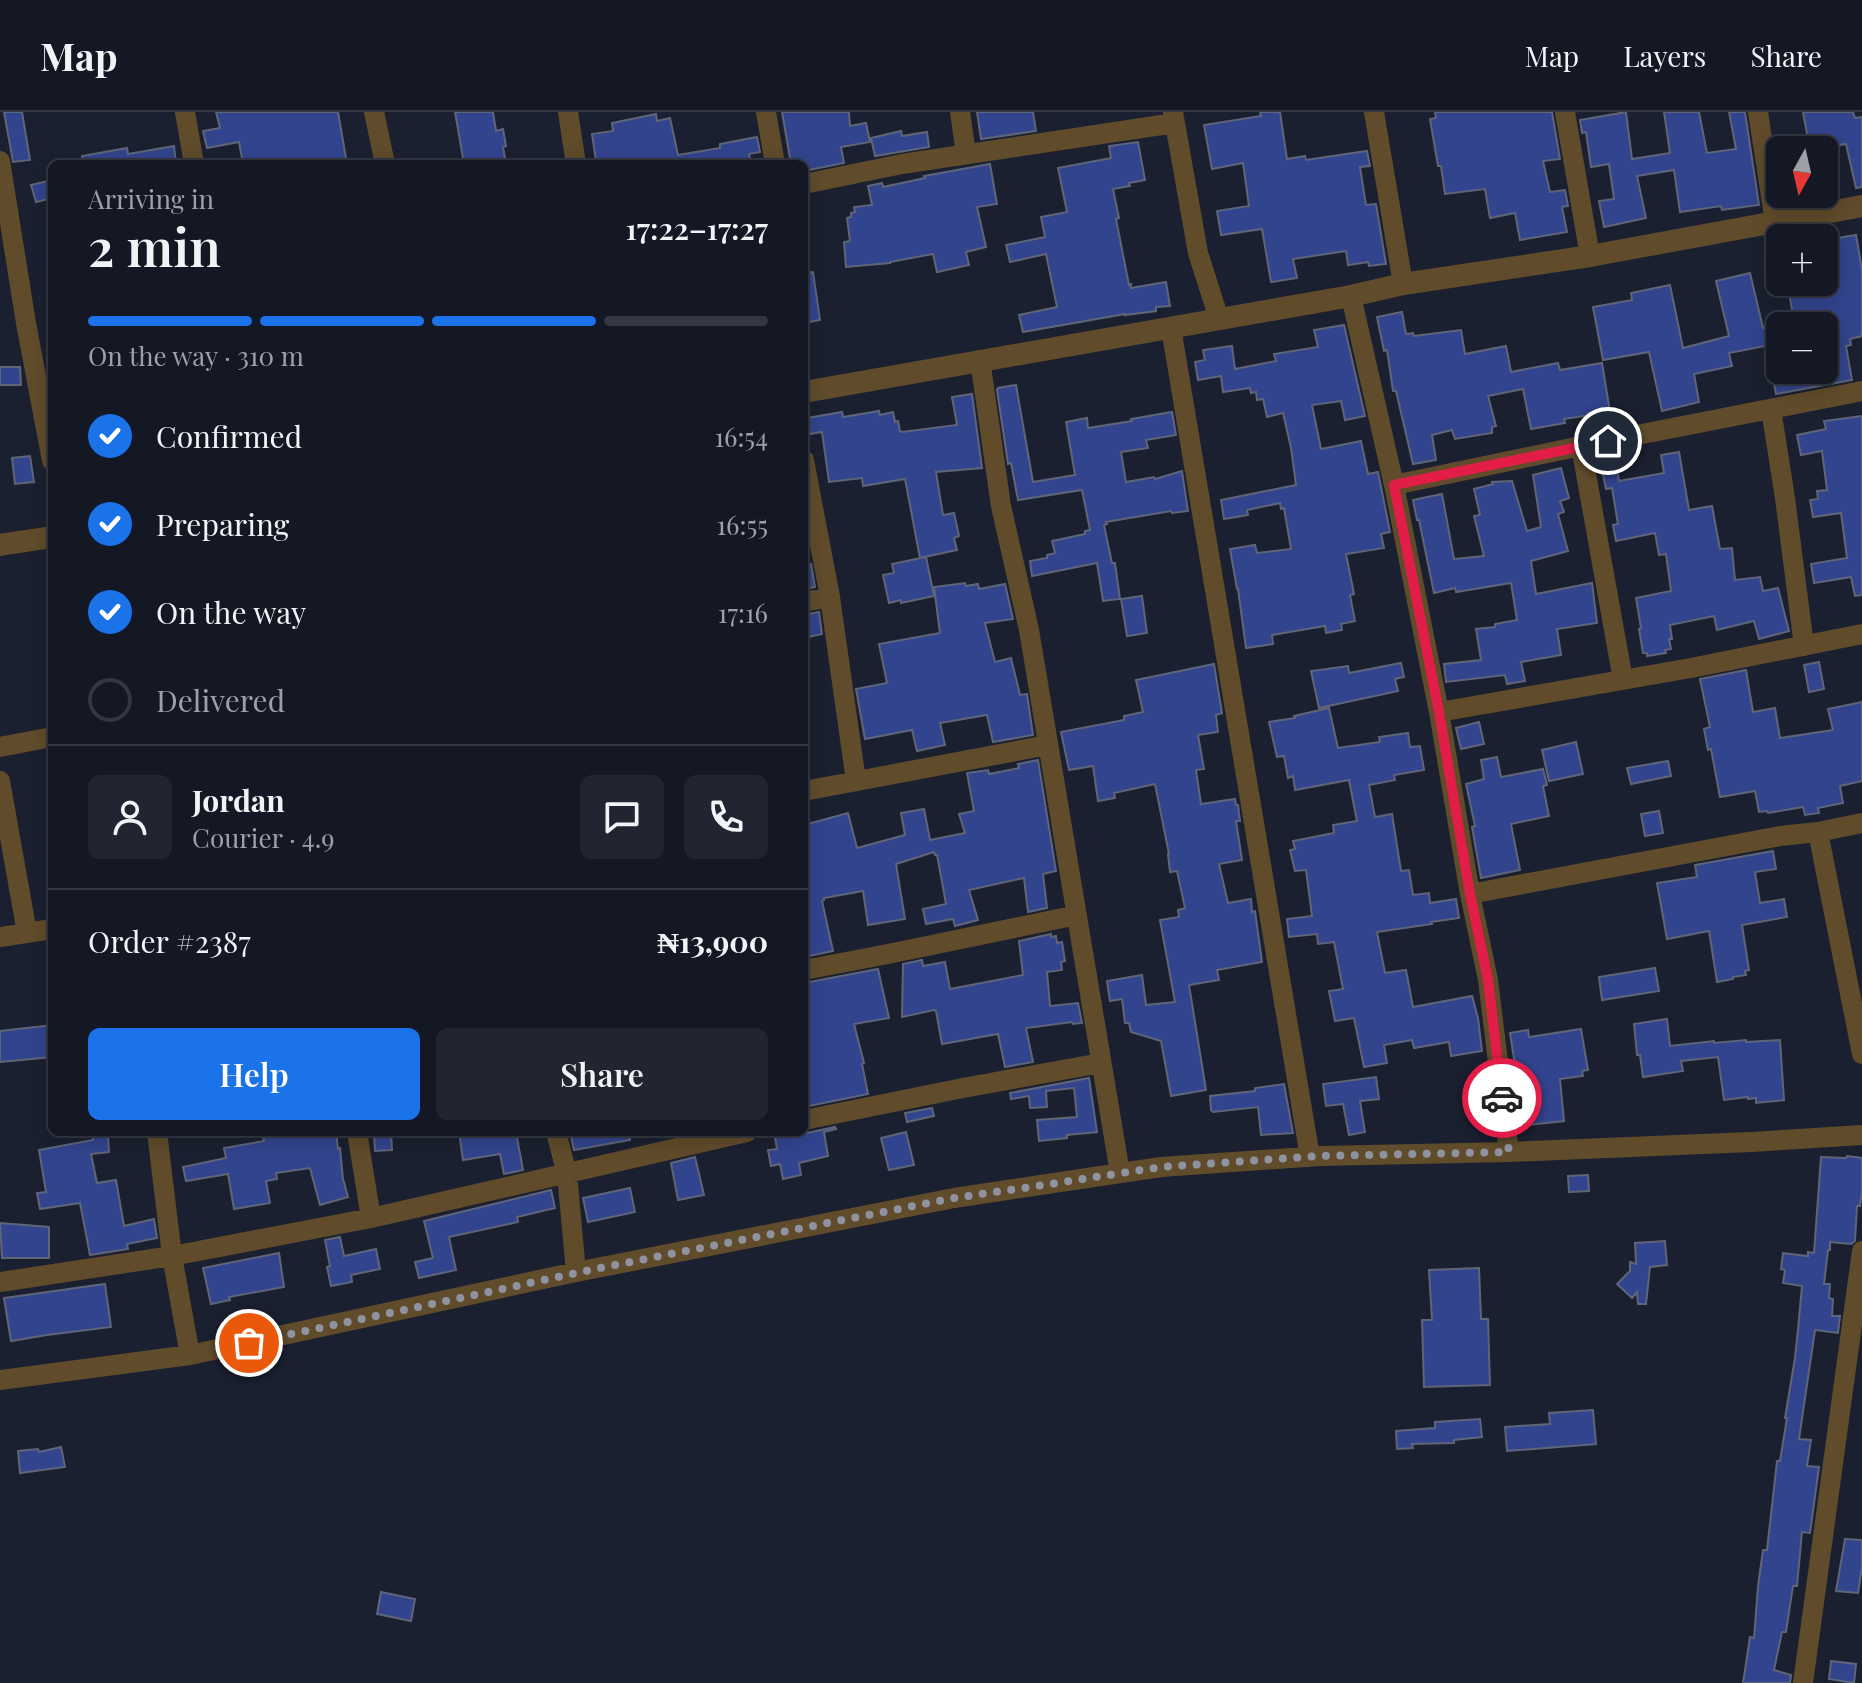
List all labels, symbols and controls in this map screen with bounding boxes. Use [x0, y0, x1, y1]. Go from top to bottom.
text: Map [40, 30, 117, 81]
text: Map [1525, 37, 1579, 74]
text: Layers [1623, 37, 1706, 74]
text: Share [1750, 37, 1822, 74]
north arrow [1766, 136, 1838, 208]
map controls [1766, 136, 1838, 384]
text: Arriving in [88, 181, 214, 216]
text: 17:22–17:27 [625, 208, 768, 248]
text: 2 min [88, 211, 221, 280]
button: + [1766, 224, 1838, 296]
button: − [1766, 312, 1838, 384]
text: On the way · 310 m [88, 338, 304, 373]
pin [1574, 407, 1642, 475]
icon: check [88, 414, 132, 458]
text: Confirmed [156, 416, 302, 456]
text: 16:54 [714, 419, 768, 454]
icon: home [1586, 419, 1630, 463]
icon: check [88, 502, 132, 546]
text: Preparing [156, 504, 289, 544]
text: 16:55 [716, 507, 768, 542]
icon: check [88, 590, 132, 634]
text: On the way [156, 592, 306, 632]
text: 17:16 [718, 595, 768, 630]
text: Delivered [156, 680, 285, 720]
button: person [88, 775, 172, 859]
button: chat [580, 775, 664, 859]
button: phone [684, 775, 768, 859]
text: Jordan [192, 780, 285, 820]
text: Courier · 4.9 [192, 820, 334, 855]
text: Order #2387 [88, 921, 251, 961]
text: ₦13,900 [657, 921, 768, 961]
button: Help [88, 1028, 420, 1120]
button: Share [436, 1028, 768, 1120]
courier [1462, 1058, 1542, 1138]
icon: car [1480, 1076, 1524, 1120]
pin [215, 1309, 283, 1377]
icon: bag [227, 1321, 271, 1365]

